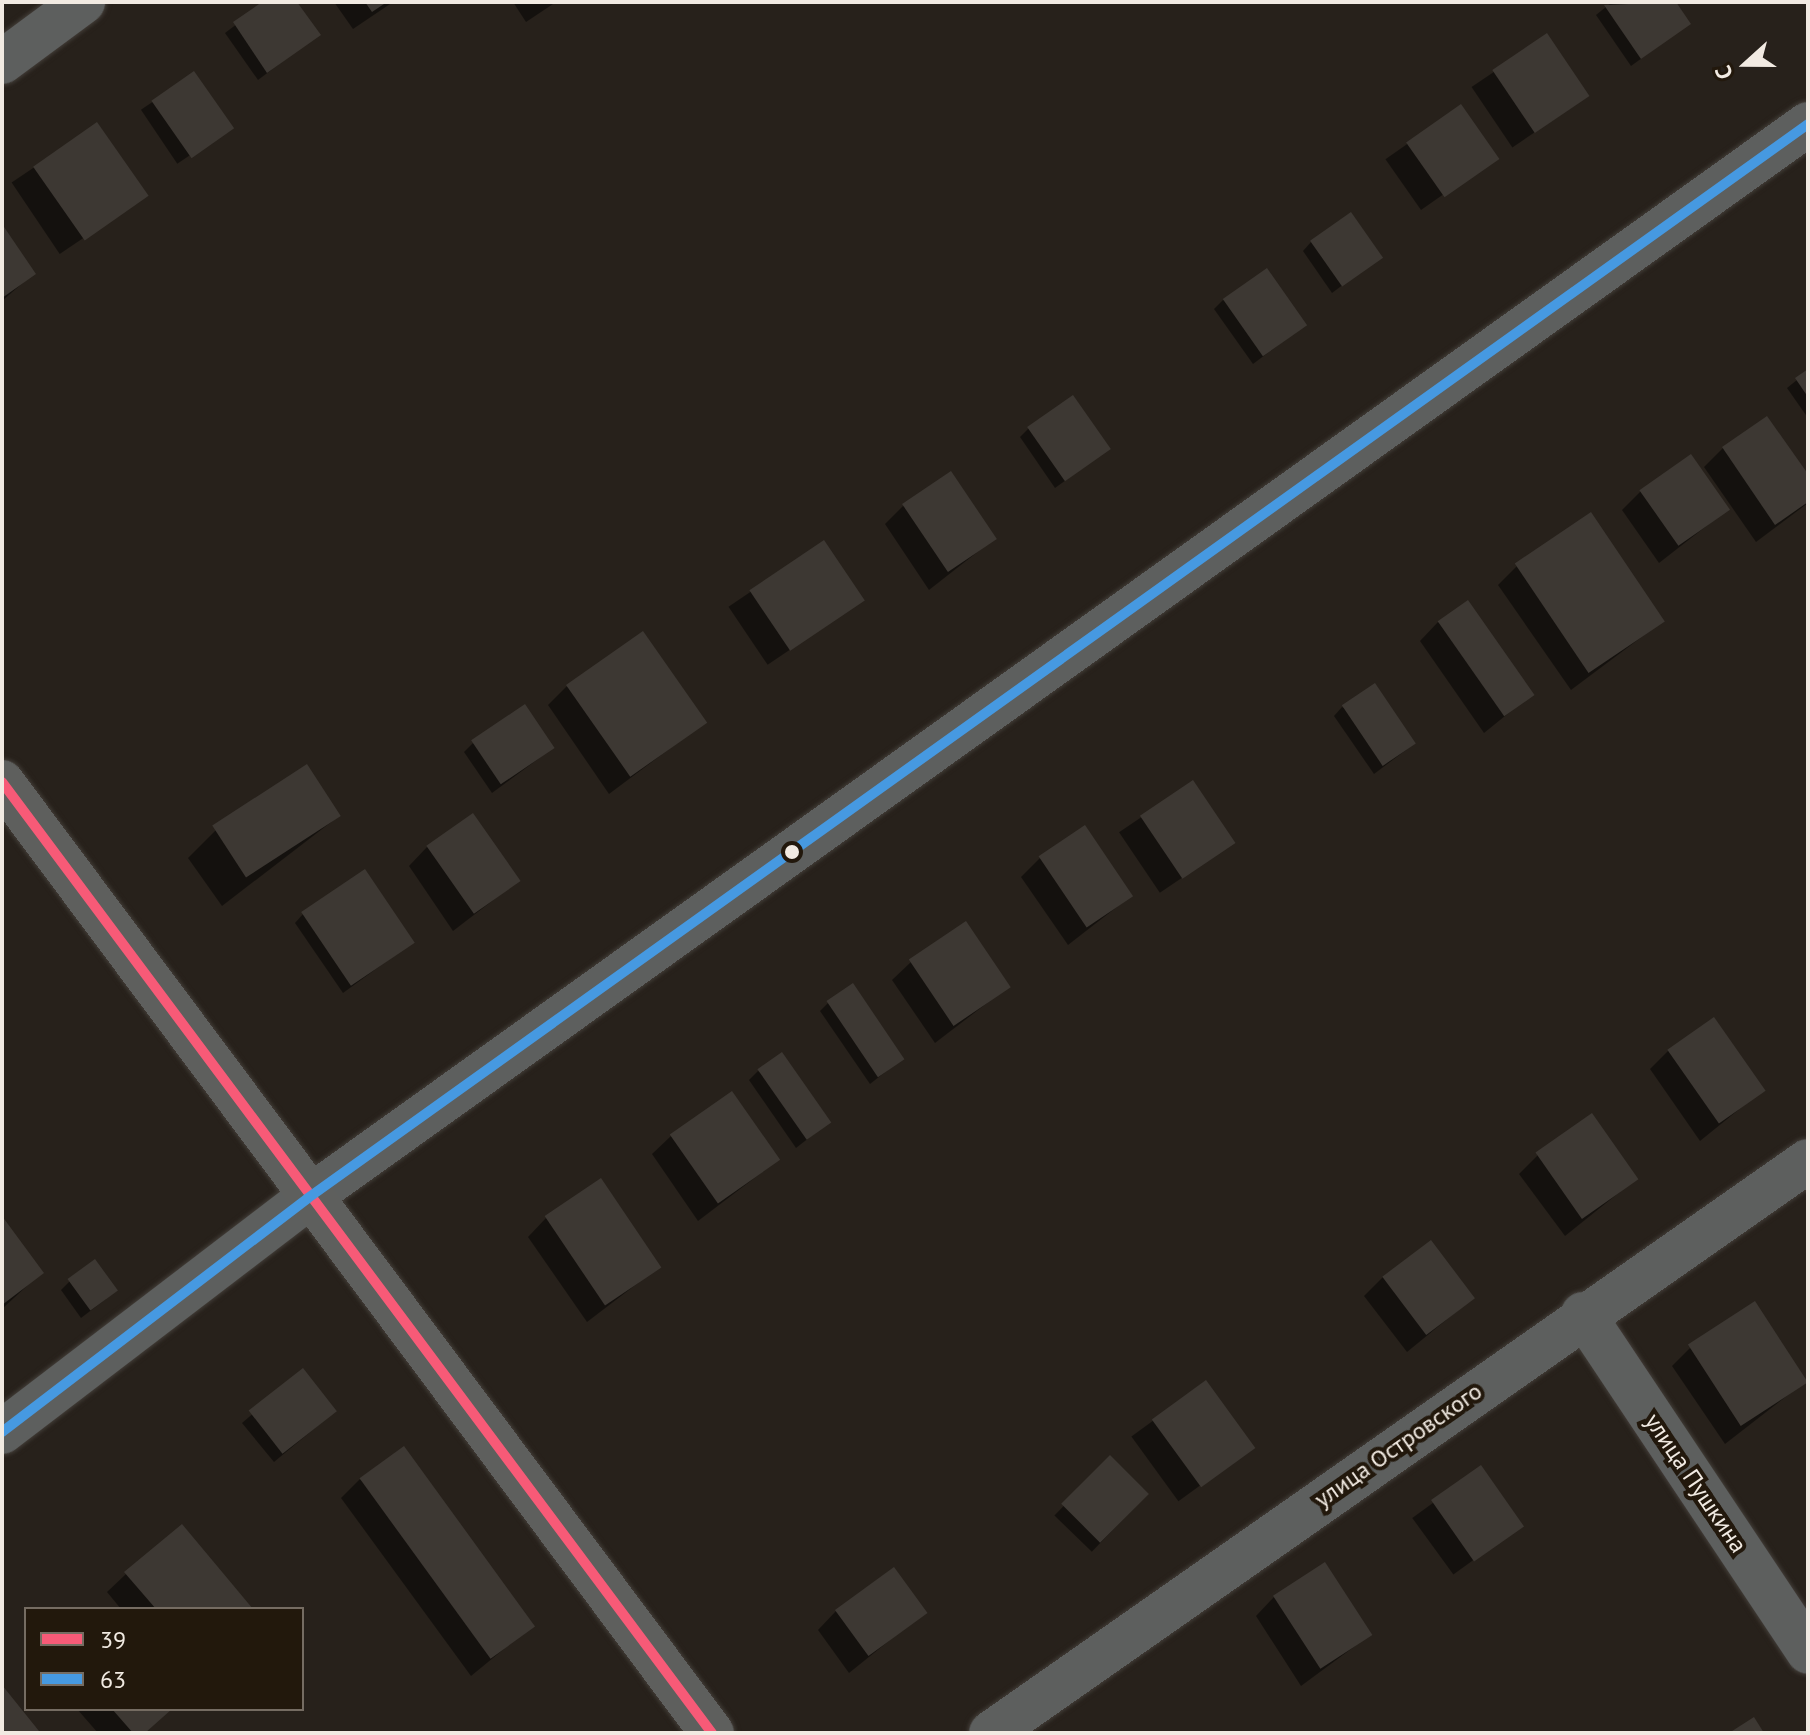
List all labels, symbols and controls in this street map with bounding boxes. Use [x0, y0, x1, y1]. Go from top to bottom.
north arrow [1706, 24, 1786, 104]
text: С [1708, 62, 1739, 83]
unlabelled marker [784, 844, 800, 860]
street label: улица Островского [1309, 1376, 1487, 1514]
street label: улица Пушкина [1639, 1408, 1753, 1558]
legend [24, 1607, 304, 1711]
text: 39 [100, 1624, 126, 1655]
text: 63 [100, 1664, 126, 1695]

